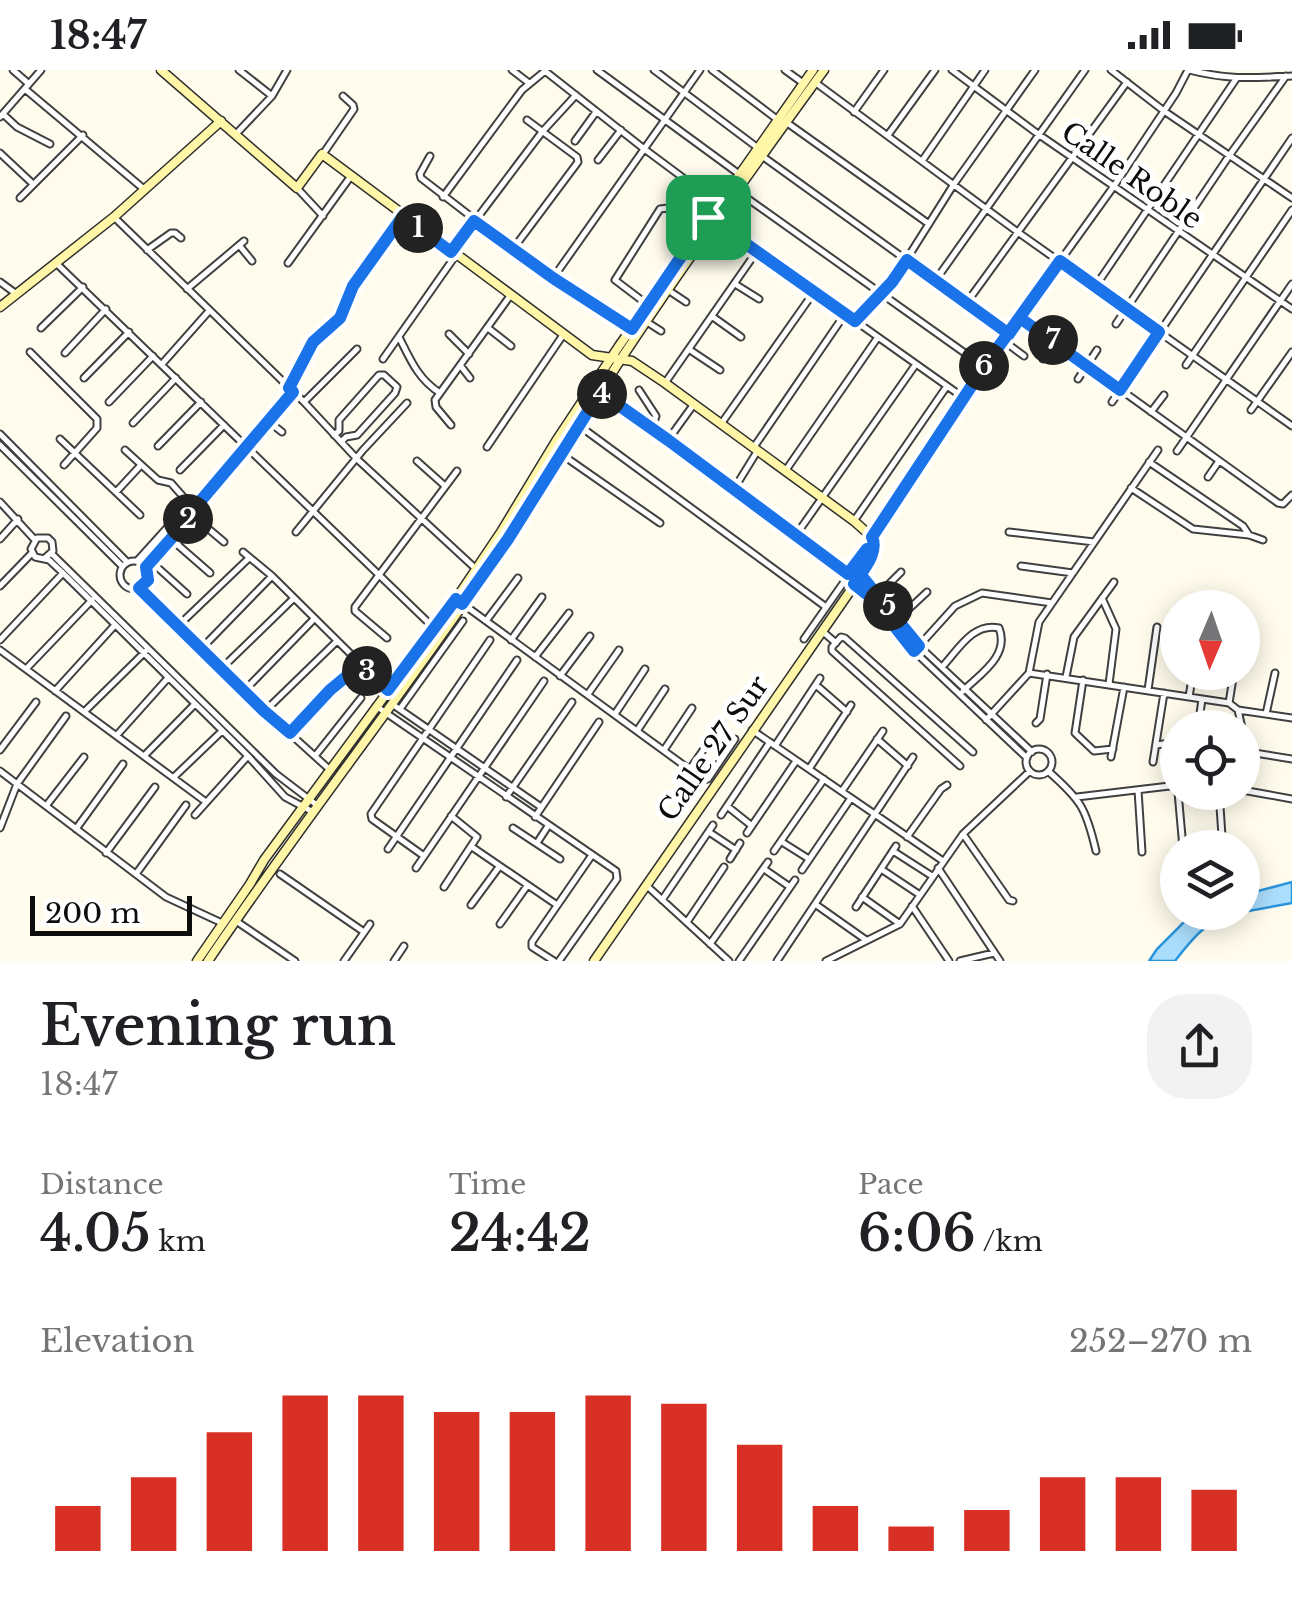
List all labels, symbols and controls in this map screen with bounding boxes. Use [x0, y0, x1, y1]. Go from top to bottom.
text: 18:47 [50, 12, 146, 59]
street label: Calle Roble [1055, 114, 1209, 237]
pin [666, 175, 751, 260]
icon: arrive [681, 190, 736, 245]
pin: 1 [393, 203, 443, 253]
text: 1 [412, 210, 424, 245]
pin: 7 [1028, 315, 1078, 365]
text: 7 [1046, 322, 1060, 357]
pin: 6 [959, 341, 1009, 391]
text: 6 [975, 348, 993, 383]
pin: 4 [577, 369, 627, 419]
text: 4 [593, 376, 611, 411]
pin: 2 [163, 494, 213, 544]
text: 2 [179, 501, 197, 536]
pin: 5 [863, 581, 913, 631]
text: 5 [880, 588, 896, 623]
north arrow [1160, 590, 1260, 690]
map controls [1160, 590, 1260, 930]
pin: 3 [342, 646, 392, 696]
text: 3 [358, 653, 376, 688]
street label: Calle 27 Sur [650, 668, 777, 828]
button: locate [1160, 710, 1260, 810]
button: layers [1160, 830, 1260, 930]
scale bar [30, 891, 192, 936]
text: 200 m [45, 896, 140, 931]
text: Evening run [40, 992, 396, 1060]
button: share [1147, 994, 1252, 1099]
text: 18:47 [40, 1064, 118, 1104]
text: Distance [40, 1167, 163, 1202]
text: Time [449, 1167, 526, 1202]
text: Pace [858, 1167, 923, 1202]
text: 4.05 [40, 1202, 150, 1265]
text: 24:42 [449, 1202, 591, 1265]
text: 6:06 [858, 1202, 976, 1265]
text: km [150, 1224, 206, 1259]
text: /km [976, 1224, 1043, 1259]
text: Elevation [40, 1321, 194, 1361]
text: 252–270 m [1069, 1321, 1252, 1361]

